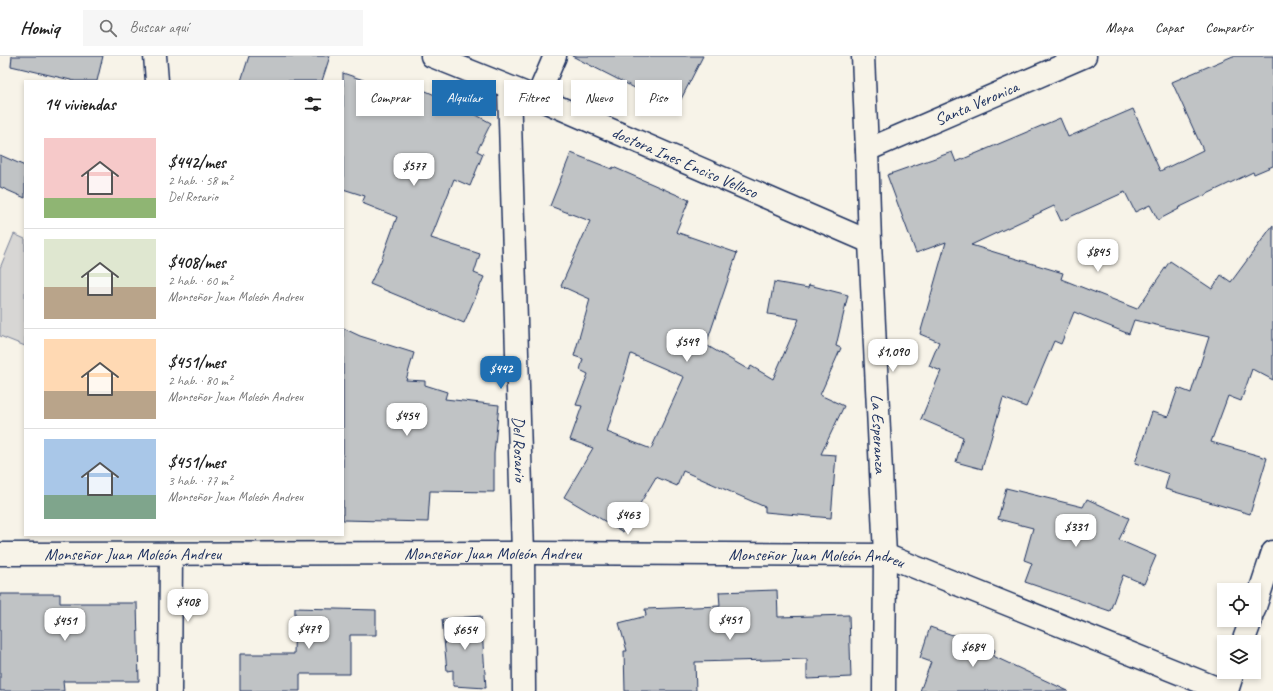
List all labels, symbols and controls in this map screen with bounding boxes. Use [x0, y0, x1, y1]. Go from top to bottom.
search box [83, 10, 363, 46]
text: Homiq [20, 16, 59, 40]
icon: search [97, 17, 119, 39]
text: Buscar aquí [129, 18, 188, 37]
text: Mapa [1106, 19, 1133, 36]
text: Capas [1155, 19, 1183, 36]
text: Compartir [1205, 19, 1253, 36]
street label: Santa Veronica [931, 75, 1023, 131]
chip: Comprar [356, 80, 424, 116]
chip: Alquilar [432, 80, 496, 116]
chip: Filtros [504, 80, 563, 116]
chip: Nuevo [571, 80, 627, 116]
chip: Piso [635, 80, 682, 116]
icon: filters [302, 93, 324, 115]
text: 14 viviendas [44, 94, 115, 115]
street label: doctora Ines Enciso Velloso [608, 122, 761, 203]
text: $442/mes [168, 152, 226, 173]
pin: $577 [390, 153, 438, 187]
icon: home [76, 154, 124, 202]
text: $577 [402, 158, 426, 174]
text: 2 hab. · 58 m² [168, 173, 232, 189]
text: Del Rosario [168, 189, 218, 205]
pin: $845 [1074, 239, 1122, 273]
text: $845 [1086, 244, 1110, 260]
text: $408/mes [168, 252, 226, 273]
icon: home [76, 255, 124, 303]
text: 2 hab. · 60 m² [168, 273, 232, 289]
text: Monseñor Juan Moleón Andreu [168, 289, 303, 305]
pin: $549 [663, 329, 711, 363]
text: $549 [675, 334, 699, 350]
pin: $1,090 [860, 339, 926, 373]
text: $1,090 [877, 344, 909, 360]
text: $451/mes [168, 352, 225, 373]
icon: home [76, 355, 124, 403]
pin: $442 [477, 356, 525, 390]
text: $442 [489, 361, 513, 377]
text: 2 hab. · 80 m² [168, 373, 232, 389]
text: Monseñor Juan Moleón Andreu [168, 389, 303, 405]
street label: La Esperanza [866, 394, 891, 475]
pin: $454 [383, 403, 431, 437]
text: $454 [395, 408, 419, 424]
street label: Del Rosario [508, 416, 531, 484]
text: $451/mes [168, 452, 225, 473]
icon: home [76, 455, 124, 503]
text: 3 hab. · 77 m² [168, 473, 232, 489]
text: Monseñor Juan Moleón Andreu [168, 489, 303, 505]
pin: $463 [604, 502, 652, 536]
text: $463 [616, 507, 640, 523]
pin: $331 [1052, 514, 1100, 548]
text: $331 [1064, 519, 1088, 535]
street label: Monseñor Juan Moleón Andreu [405, 543, 583, 564]
street label: Monseñor Juan Moleón Andreu [45, 544, 223, 565]
street label: Monseñor Juan Moleón Andreu [729, 544, 909, 573]
map controls [1217, 583, 1261, 679]
button: locate [1217, 583, 1261, 627]
pin: $408 [164, 589, 212, 623]
text: $408 [176, 594, 200, 610]
pin: $451 [706, 607, 754, 641]
pin: $451 [41, 608, 89, 642]
text: $451 [718, 612, 742, 628]
text: $451 [53, 613, 77, 629]
pin: $479 [285, 616, 333, 650]
pin: $654 [441, 617, 489, 651]
text: $479 [297, 621, 321, 637]
text: $654 [453, 622, 477, 638]
pin: $684 [949, 634, 997, 668]
button: layers [1217, 635, 1261, 679]
text: $684 [961, 639, 985, 655]

